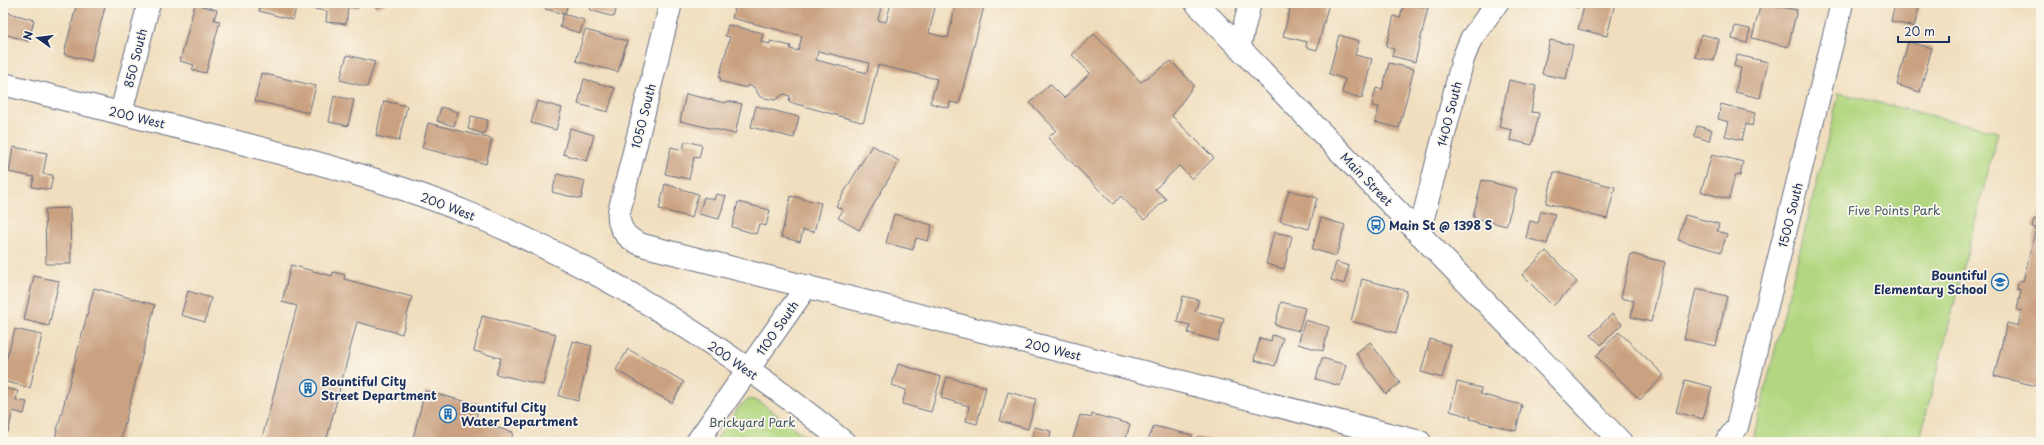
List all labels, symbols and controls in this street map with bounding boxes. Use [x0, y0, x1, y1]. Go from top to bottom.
north arrow [18, 18, 58, 58]
scale bar [1898, 18, 1949, 44]
text: 20 m [1904, 22, 1935, 40]
street label: 850 South [119, 27, 151, 89]
text: N [19, 29, 37, 42]
street label: 1400 South [1432, 79, 1466, 149]
street label: 1050 South [626, 82, 660, 150]
street label: 200 West [107, 101, 167, 133]
street label: Main Street [1337, 148, 1397, 210]
street label: 1500 South [1773, 180, 1807, 250]
street label: 200 West [418, 187, 478, 225]
park label: Five Points Park [1848, 201, 1940, 219]
bus stop icon: Main St @ 1398 S [1366, 215, 1386, 235]
place label: Main St @ 1398 S [1389, 216, 1493, 234]
place label: Bountiful Elementary School [1874, 266, 1987, 298]
school or university icon: Bountiful Elementary School [1990, 272, 2010, 292]
street label: 1100 South [751, 297, 803, 359]
street label: 200 West [1023, 333, 1083, 365]
street label: 200 West [704, 336, 762, 384]
place label: Bountiful City Street Department [321, 372, 437, 404]
building icon: Bountiful City Street Department [298, 378, 318, 398]
place label: Bountiful City Water Department [461, 398, 579, 430]
building icon: Bountiful City Water Department [438, 404, 458, 424]
park label: Brickyard Park [708, 413, 796, 431]

